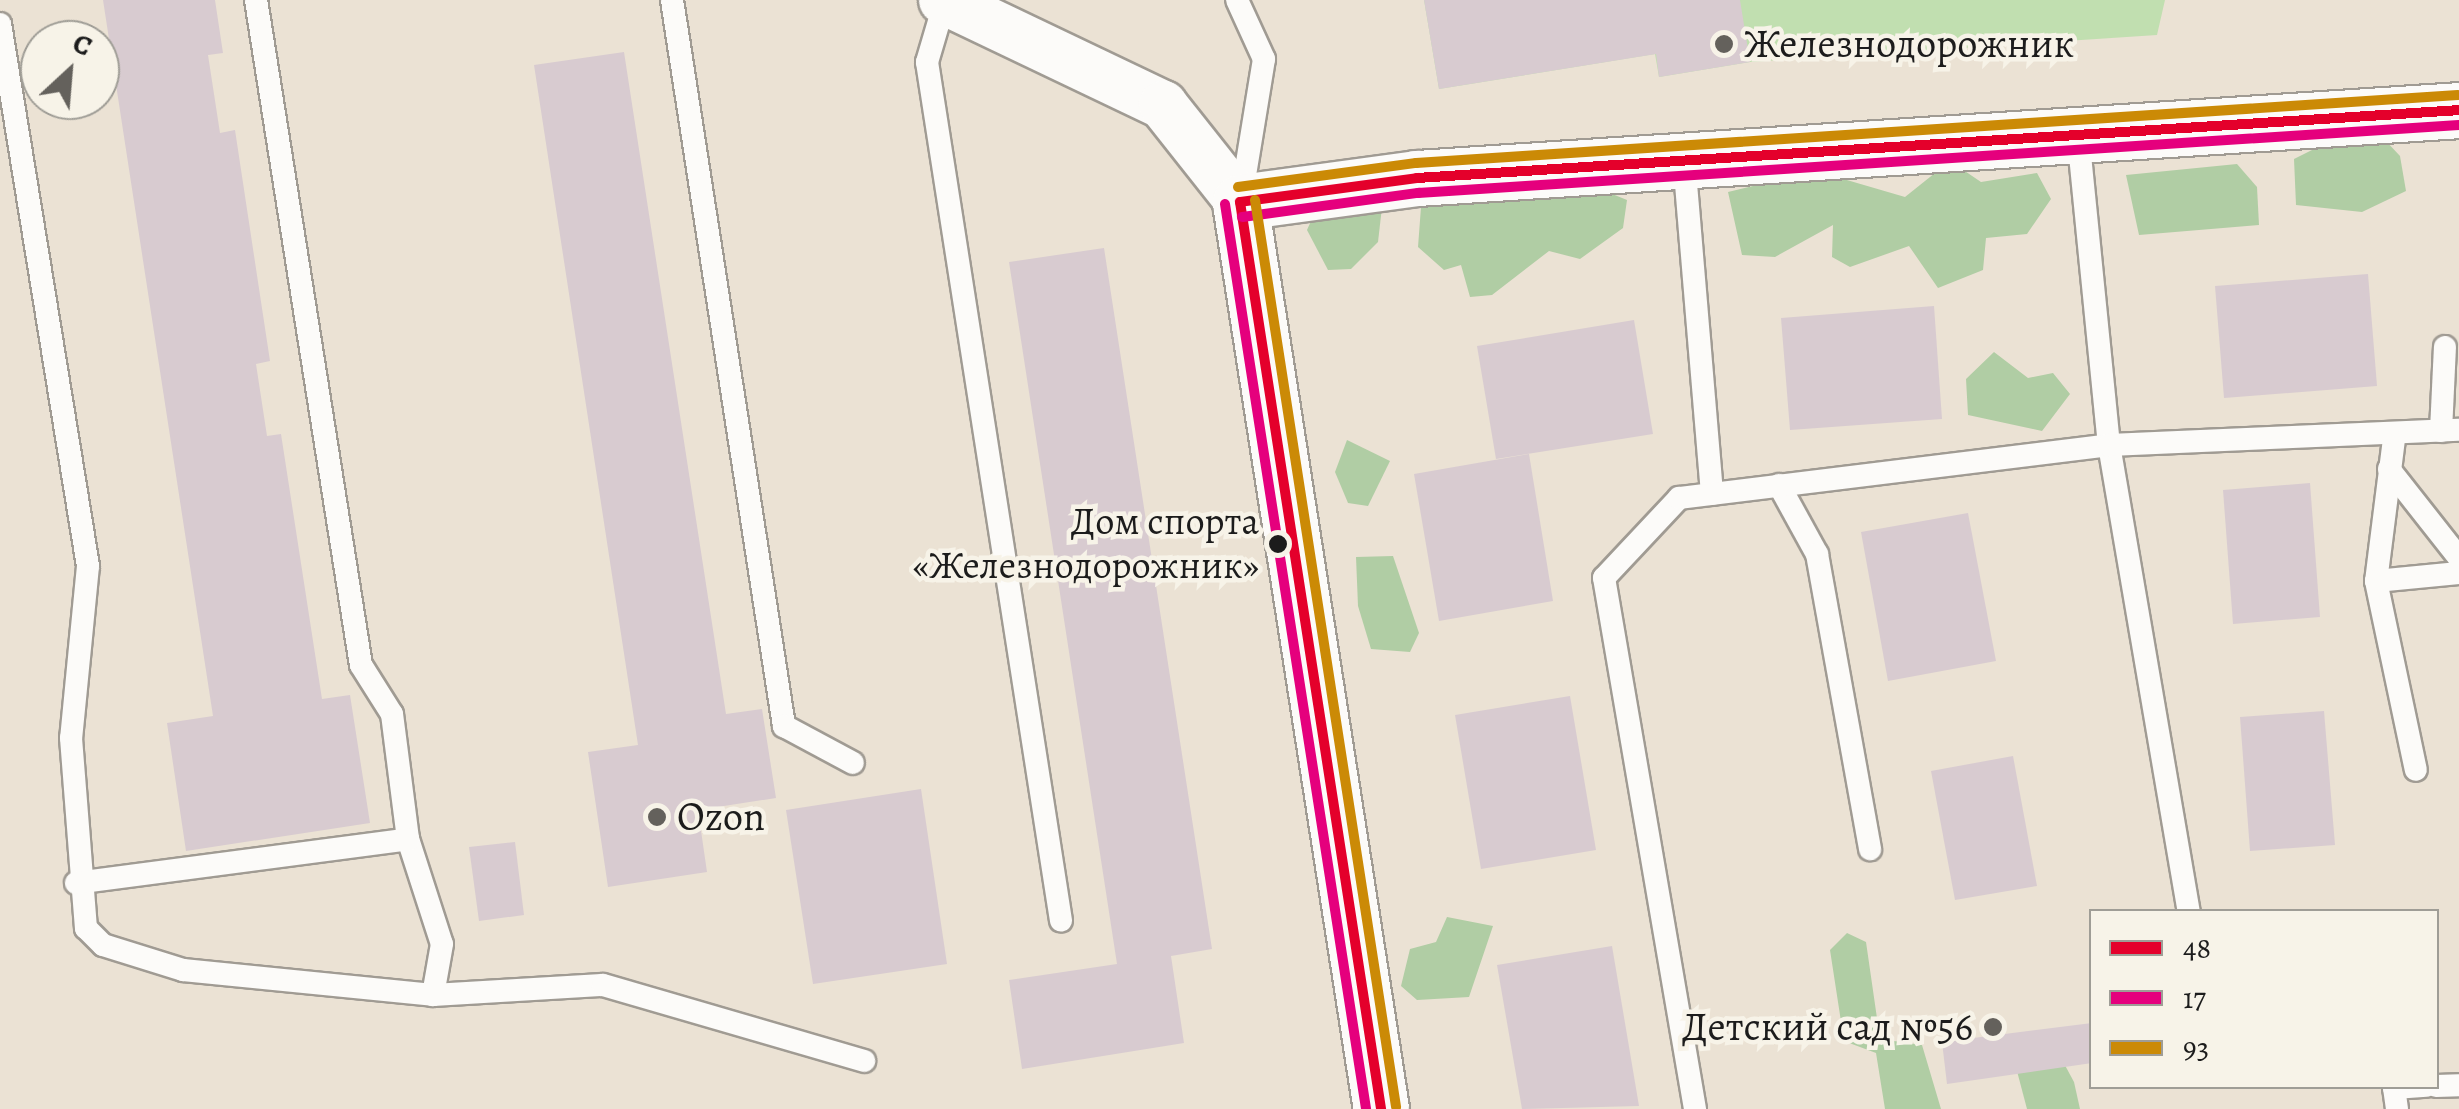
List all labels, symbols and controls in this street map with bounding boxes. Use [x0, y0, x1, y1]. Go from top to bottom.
north arrow [20, 20, 120, 120]
place label: Железнодорожник [1744, 20, 2074, 68]
text: С [66, 24, 98, 66]
marker: Железнодорожник [1713, 33, 1735, 55]
place label: Дом спорта «Железнодорожник» [913, 499, 1259, 588]
marker: Дом спорта «Железнодорожник» [1268, 534, 1288, 554]
place label: Ozon [677, 793, 765, 841]
marker: Ozon [646, 806, 668, 828]
legend [2089, 909, 2439, 1089]
text: 48 [2183, 928, 2211, 968]
text: 17 [2183, 978, 2206, 1018]
place label: Детский сад №56 [1682, 1003, 1973, 1051]
marker: Детский сад №56 [1982, 1016, 2004, 1038]
text: 93 [2183, 1028, 2209, 1068]

